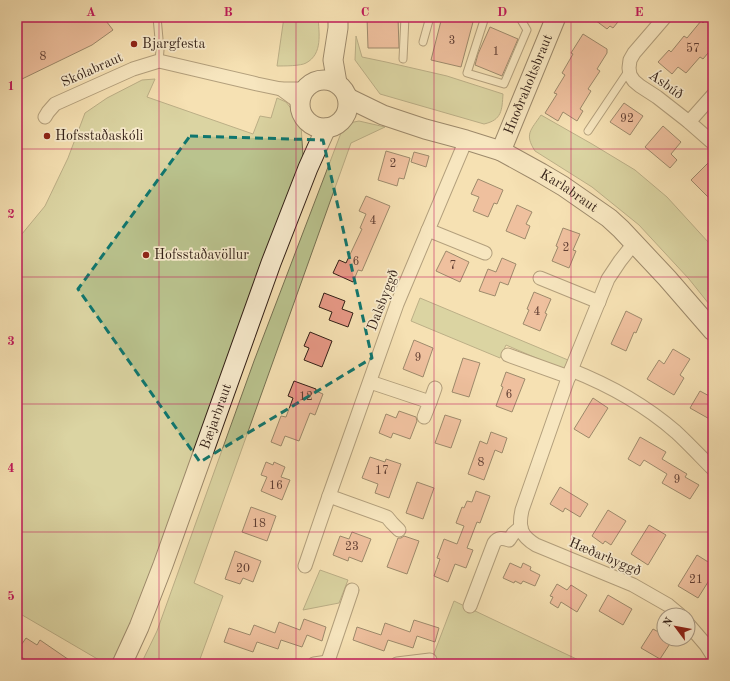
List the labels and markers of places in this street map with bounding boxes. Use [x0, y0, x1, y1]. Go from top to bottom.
place label: Bjargfesta [142, 37, 205, 51]
marker: Bjargfesta [129, 39, 139, 49]
place label: Hofsstaðaskóli [55, 129, 144, 143]
marker: Hofsstaðaskóli [42, 131, 52, 141]
place label: Hofsstaðavöllur [154, 248, 249, 262]
marker: Hofsstaðavöllur [141, 250, 151, 260]

